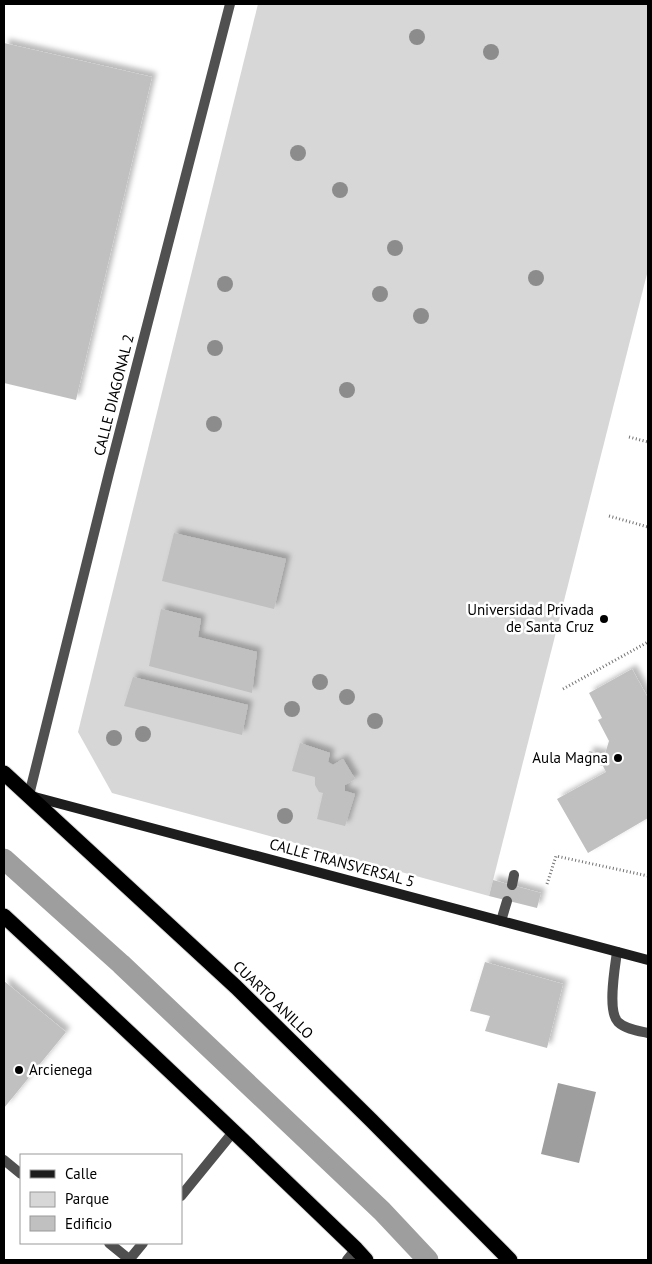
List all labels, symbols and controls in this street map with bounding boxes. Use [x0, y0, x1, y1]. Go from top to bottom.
street label: CALLE DIAGONAL 2 [89, 332, 138, 458]
place label: Universidad Privada de Santa Cruz [467, 600, 594, 636]
marker: Universidad Privada de Santa Cruz [598, 613, 610, 625]
place label: Aula Magna [532, 748, 608, 767]
marker: Aula Magna [612, 752, 624, 764]
street label: CALLE TRANSVERSAL 5 [268, 834, 417, 891]
street label: CUARTO ANILLO [229, 956, 318, 1043]
place label: Arcienega [29, 1060, 92, 1079]
marker: Arcienega [13, 1064, 25, 1076]
legend [20, 1154, 182, 1244]
text: Calle [65, 1164, 97, 1183]
text: Parque [65, 1189, 109, 1208]
text: Edificio [65, 1214, 112, 1233]

